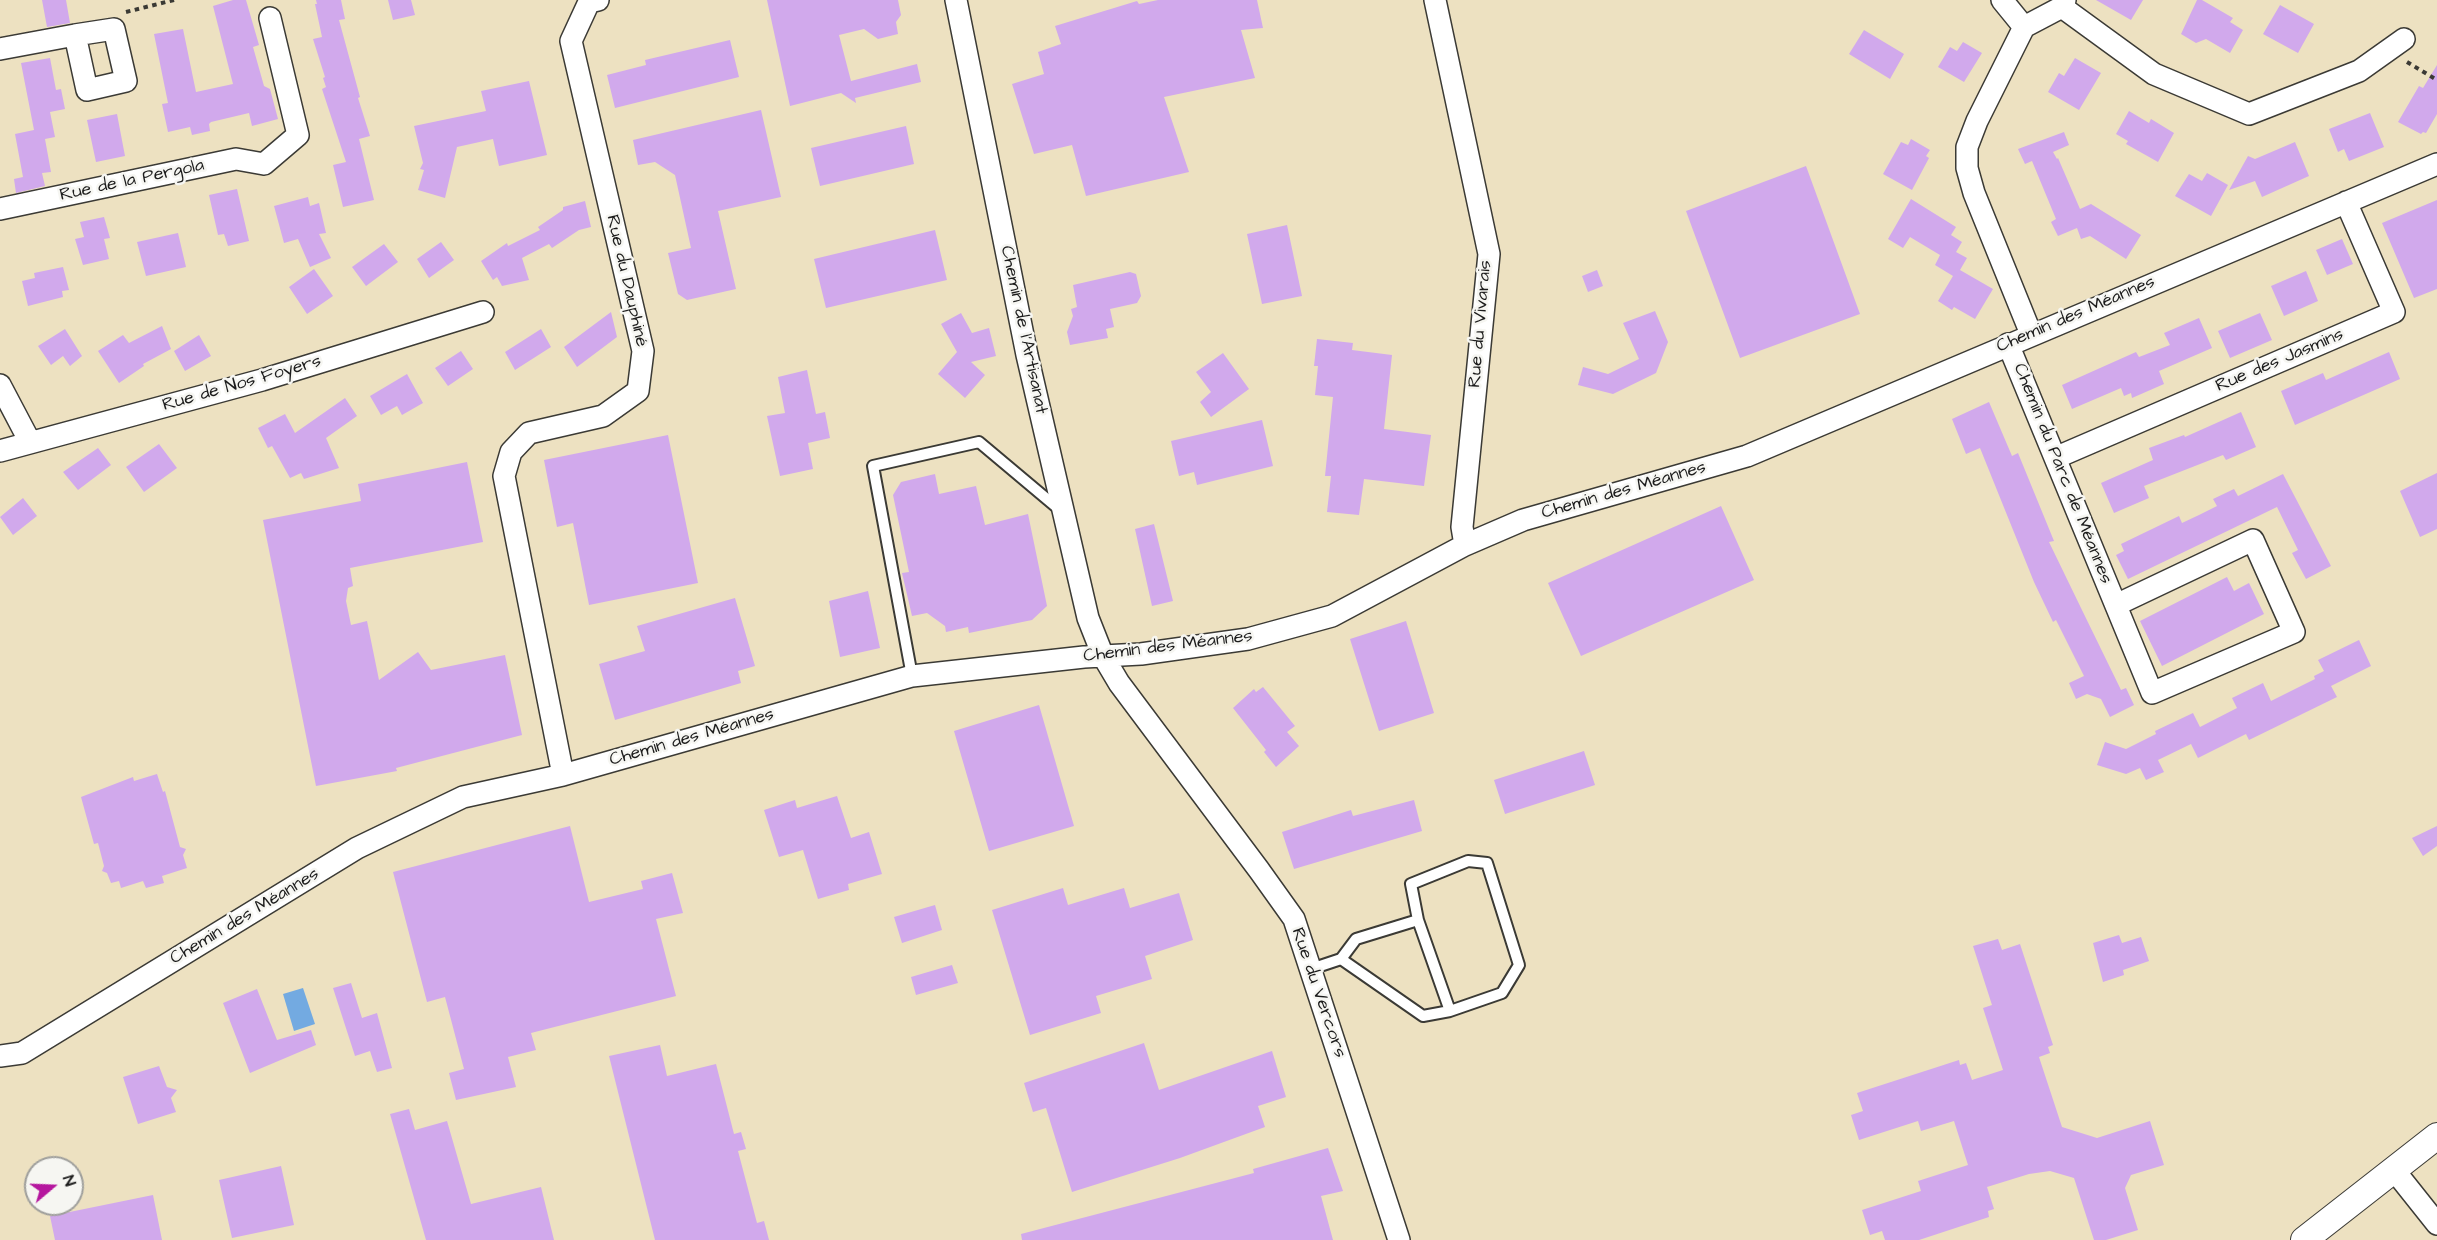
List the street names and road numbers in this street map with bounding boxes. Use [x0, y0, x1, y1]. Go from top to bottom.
street label: Rue de la Pergola [58, 155, 206, 207]
street label: Rue du Dauphiné [600, 213, 652, 349]
street label: Chemin de l'Artisanat [995, 244, 1051, 416]
street label: Rue du Vivarais [1465, 259, 1497, 389]
street label: Chemin des Méannes [1993, 272, 2159, 358]
street label: Rue des Jasmins [2213, 324, 2347, 398]
street label: Rue de Nos Foyers [160, 351, 324, 417]
street label: Chemin du Parc de Méannes [2008, 361, 2116, 587]
street label: Chemin des Méannes [1539, 457, 1709, 525]
street label: Chemin des Méannes [1082, 626, 1254, 668]
street label: Chemin des Méannes [607, 704, 777, 772]
street label: Chemin des Méannes [167, 864, 323, 970]
street label: Rue du Vercors [1286, 925, 1350, 1061]

